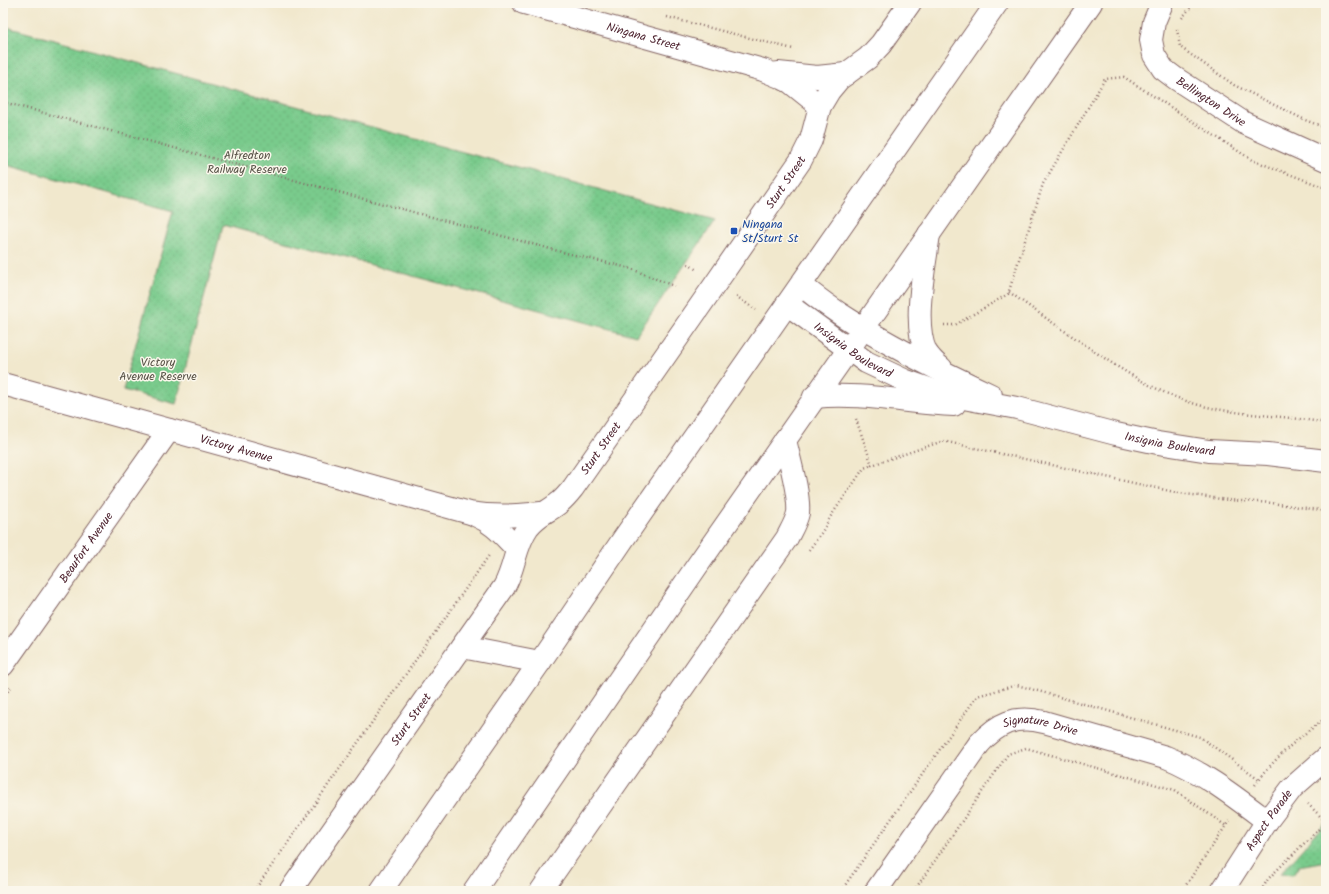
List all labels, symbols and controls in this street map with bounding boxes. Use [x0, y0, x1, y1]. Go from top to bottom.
street label: Ningana Street [604, 17, 683, 56]
street label: Bellington Drive [1172, 72, 1251, 132]
park label: Alfredton Railway Reserve [207, 146, 288, 179]
street label: Sturt Street [761, 152, 811, 213]
place label: Ningana St/Sturt St [742, 215, 799, 248]
marker: Ningana St/Sturt St [729, 226, 739, 236]
street label: Insignia Boulevard [810, 317, 897, 383]
park label: Victory Avenue Reserve [119, 353, 197, 386]
street label: Sturt Street [576, 418, 626, 479]
street label: Insignia Boulevard [1123, 427, 1217, 461]
street label: Victory Avenue [198, 429, 275, 468]
street label: Beaufort Avenue [54, 507, 118, 587]
street label: Sturt Street [386, 689, 436, 750]
street label: Signature Drive [999, 710, 1081, 741]
street label: Aspect Parade [1241, 785, 1298, 855]

